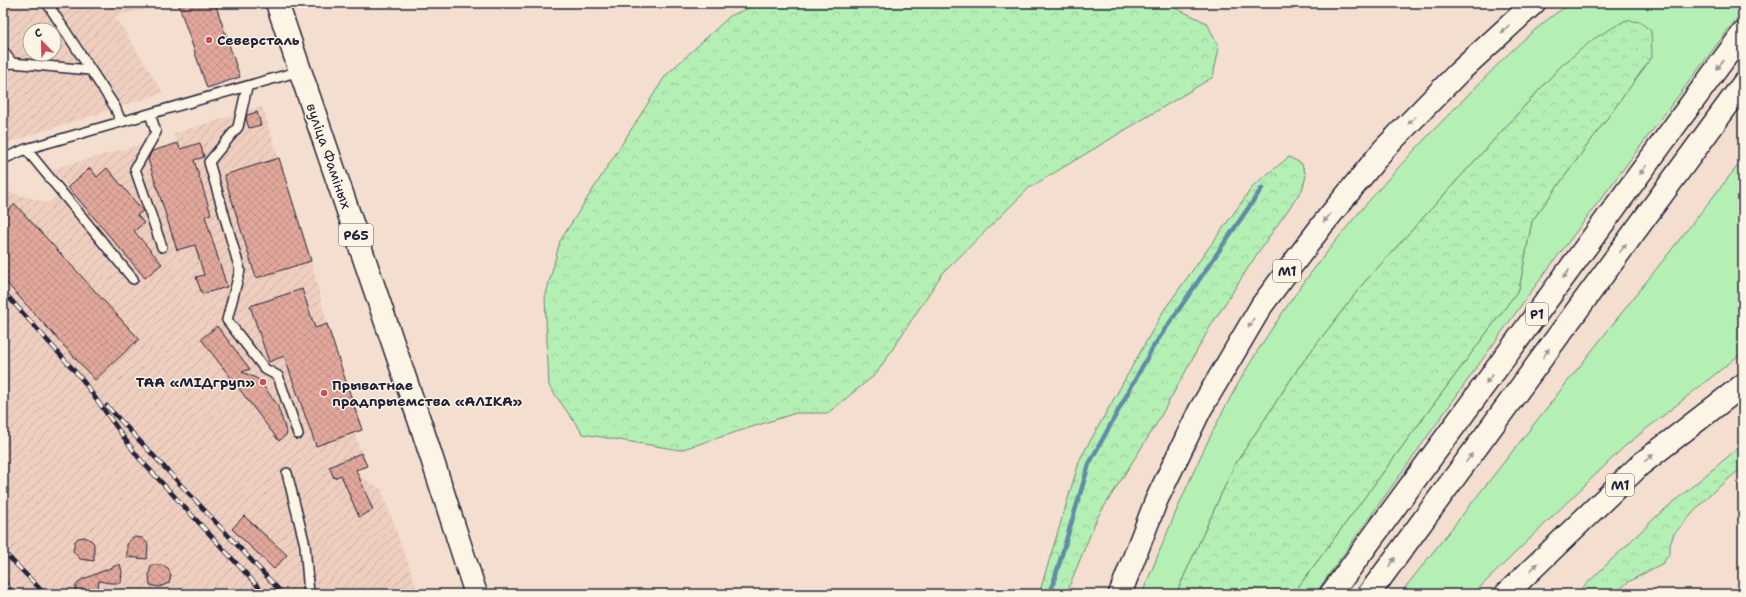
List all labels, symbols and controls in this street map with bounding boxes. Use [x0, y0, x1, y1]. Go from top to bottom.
north arrow [22, 22, 62, 62]
one-way arrow [1500, 24, 1510, 34]
text: С [32, 25, 45, 41]
place label: Северсталь [217, 31, 300, 49]
marker: Северсталь [204, 35, 214, 45]
one-way arrow [1716, 59, 1724, 70]
street label: вуліца Фаміных [302, 101, 356, 211]
one-way arrow [1408, 115, 1417, 125]
one-way arrow [1639, 164, 1647, 175]
one-way arrow [1323, 213, 1332, 224]
road number: Р65 [339, 224, 373, 246]
one-way arrow [1619, 242, 1627, 253]
road number: М1 [1273, 260, 1301, 282]
one-way arrow [1562, 269, 1570, 280]
road number: Р1 [1526, 303, 1548, 325]
one-way arrow [1248, 318, 1255, 329]
one-way arrow [1542, 347, 1550, 358]
place label: ТАА «МІДгруп» [136, 373, 255, 391]
one-way arrow [1485, 374, 1493, 384]
place label: Прыватнае прадпрыемства «АЛІКА» [332, 376, 523, 410]
marker: ТАА «МІДгруп» [258, 377, 268, 387]
marker: Прыватнае прадпрыемства «АЛІКА» [319, 388, 329, 398]
one-way arrow [1465, 452, 1473, 463]
one-way arrow [1644, 454, 1655, 463]
road number: М1 [1606, 474, 1634, 496]
one-way arrow [1388, 557, 1396, 568]
one-way arrow [1529, 562, 1539, 572]

